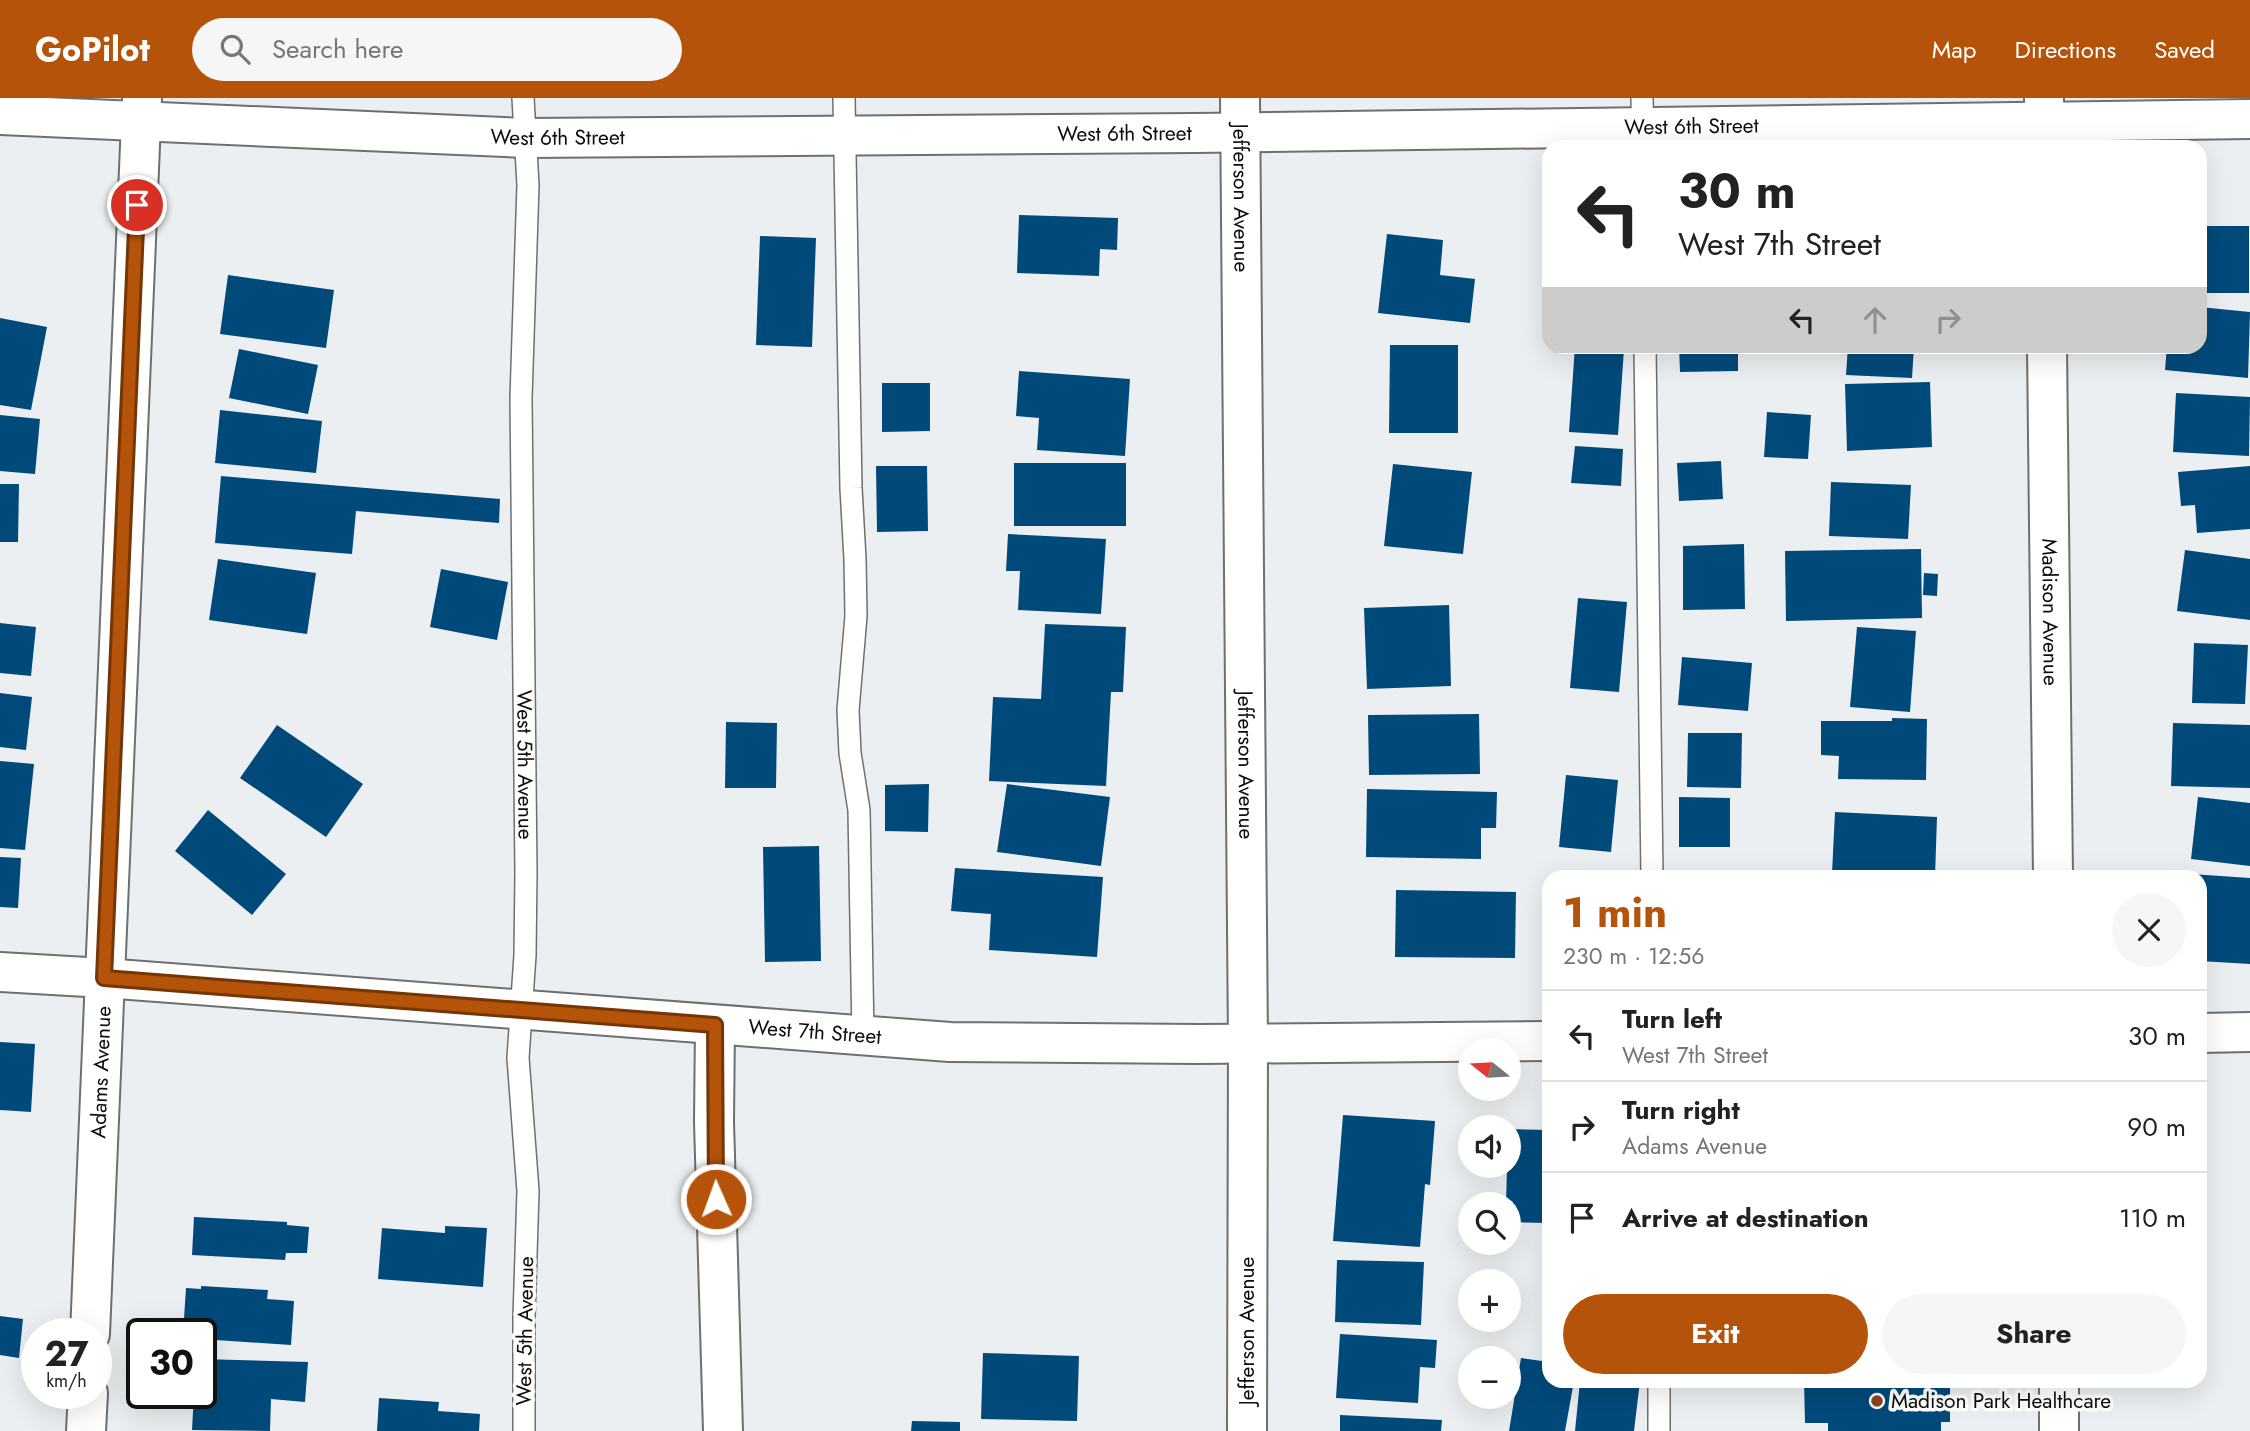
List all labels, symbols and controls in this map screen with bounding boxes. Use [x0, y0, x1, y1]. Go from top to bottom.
search box [192, 18, 682, 81]
text: GoPilot [35, 26, 150, 73]
icon: search [216, 30, 254, 68]
text: Search here [272, 30, 403, 68]
text: Map [1932, 32, 1977, 67]
text: Directions [2015, 32, 2116, 67]
text: Saved [2154, 32, 2215, 67]
street label: West 6th Street [1624, 111, 1759, 142]
street label: West 6th Street [1057, 118, 1192, 149]
street label: West 6th Street [490, 121, 625, 153]
street label: Jefferson Avenue [1225, 121, 1256, 273]
text: 30 m [1678, 156, 1796, 226]
icon: left [1563, 168, 1654, 259]
pin [107, 175, 167, 235]
icon: arrive [118, 186, 156, 224]
text: West 7th Street [1678, 221, 1881, 267]
icon: left [1783, 301, 1821, 339]
icon: ahead [1856, 301, 1894, 339]
icon: right [1929, 301, 1967, 339]
street label: Madison Avenue [2034, 538, 2066, 686]
street label: Jefferson Avenue [1230, 688, 1261, 840]
street label: West 5th Avenue [509, 690, 541, 840]
text: 1 min [1563, 882, 1667, 943]
button: close [2112, 893, 2186, 967]
text: 230 m · 12:56 [1563, 939, 1705, 973]
text: Turn left [1622, 1000, 1722, 1038]
street label: Adams Avenue [83, 1005, 119, 1139]
street label: West 7th Street [747, 1012, 882, 1052]
icon: left [1563, 1017, 1601, 1055]
text: 30 m [2128, 1017, 2186, 1055]
north arrow [1458, 1038, 1521, 1101]
map controls [1458, 1038, 1521, 1409]
text: West 7th Street [1622, 1038, 1768, 1072]
text: Turn right [1622, 1091, 1740, 1129]
icon: right [1563, 1108, 1601, 1146]
text: 90 m [2127, 1108, 2186, 1146]
button: sound [1458, 1115, 1521, 1178]
text: Adams Avenue [1622, 1129, 1767, 1163]
position arrow [679, 1162, 753, 1236]
button: search [1458, 1192, 1521, 1255]
icon: arrive [1563, 1199, 1601, 1237]
text: Arrive at destination [1622, 1199, 1869, 1237]
text: 110 m [2119, 1199, 2186, 1237]
street label: West 5th Avenue [509, 1256, 541, 1406]
street label: Jefferson Avenue [1232, 1257, 1262, 1408]
button: + [1458, 1269, 1521, 1332]
button: Exit [1563, 1294, 1868, 1374]
button: Share [1882, 1294, 2186, 1374]
speed limit sign: 30 [126, 1318, 217, 1409]
text: 27 [44, 1329, 89, 1379]
button: − [1458, 1346, 1521, 1409]
text: km/h [46, 1368, 87, 1394]
place label: Madison Park Healthcare [1891, 1386, 2111, 1416]
marker: Madison Park Healthcare [1869, 1393, 1885, 1409]

